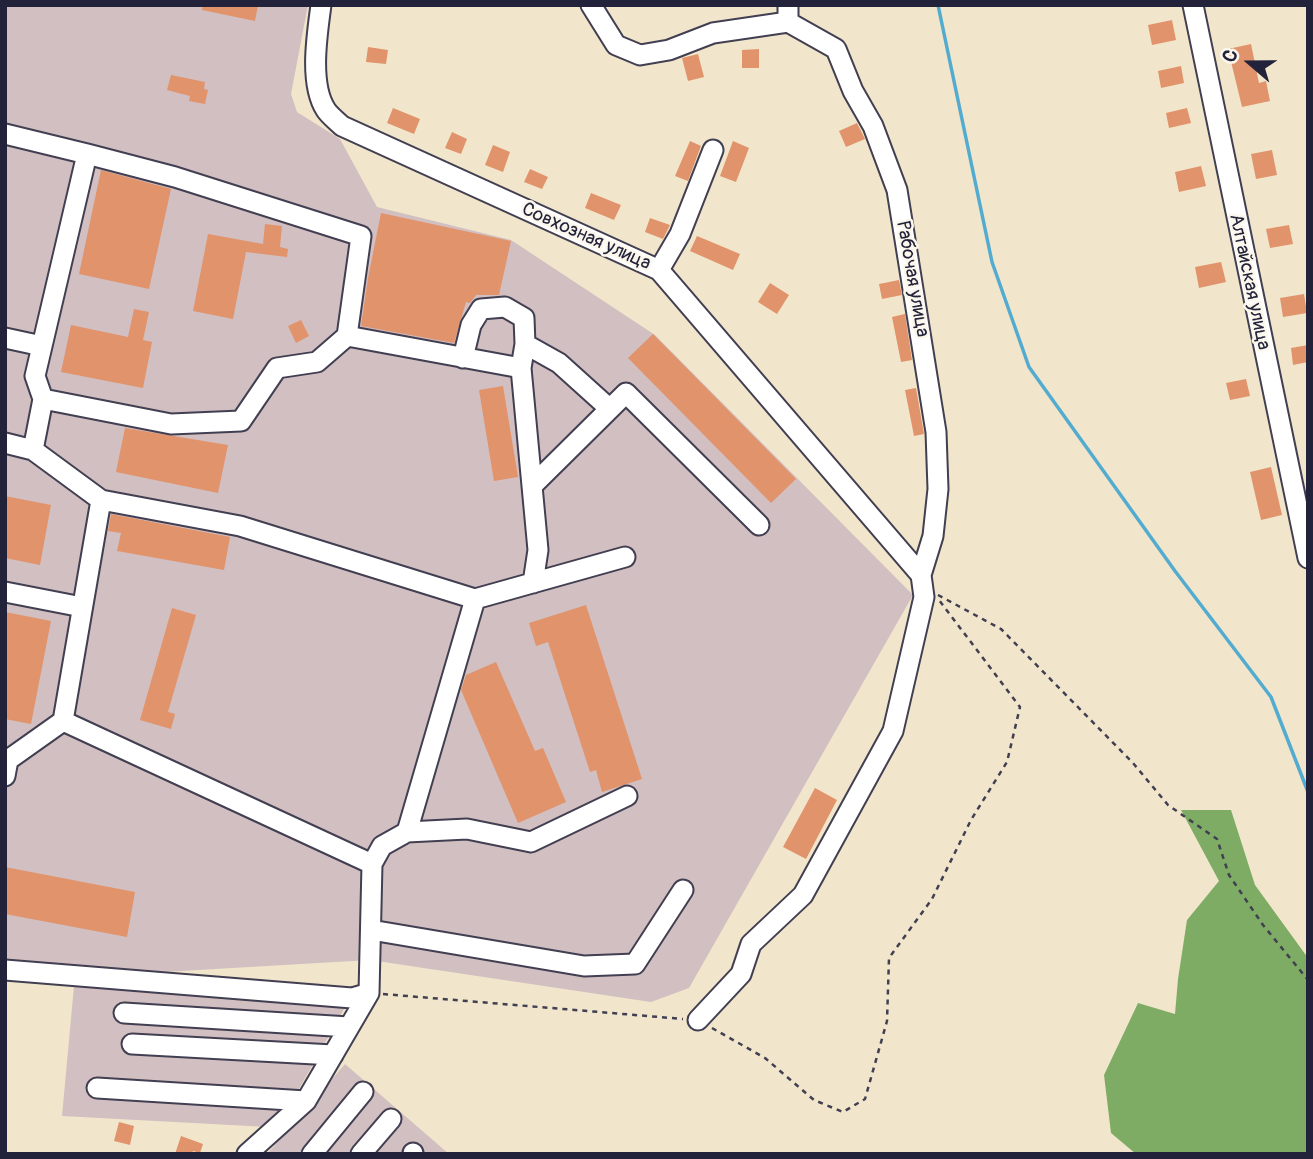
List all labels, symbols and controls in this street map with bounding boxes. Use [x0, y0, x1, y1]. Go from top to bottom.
north arrow [1215, 28, 1285, 98]
text: С [1217, 46, 1244, 65]
street label: Совхозная улица [518, 198, 654, 276]
street label: Алтайская улица [1223, 212, 1275, 352]
street label: Рабочая улица [891, 219, 933, 339]

